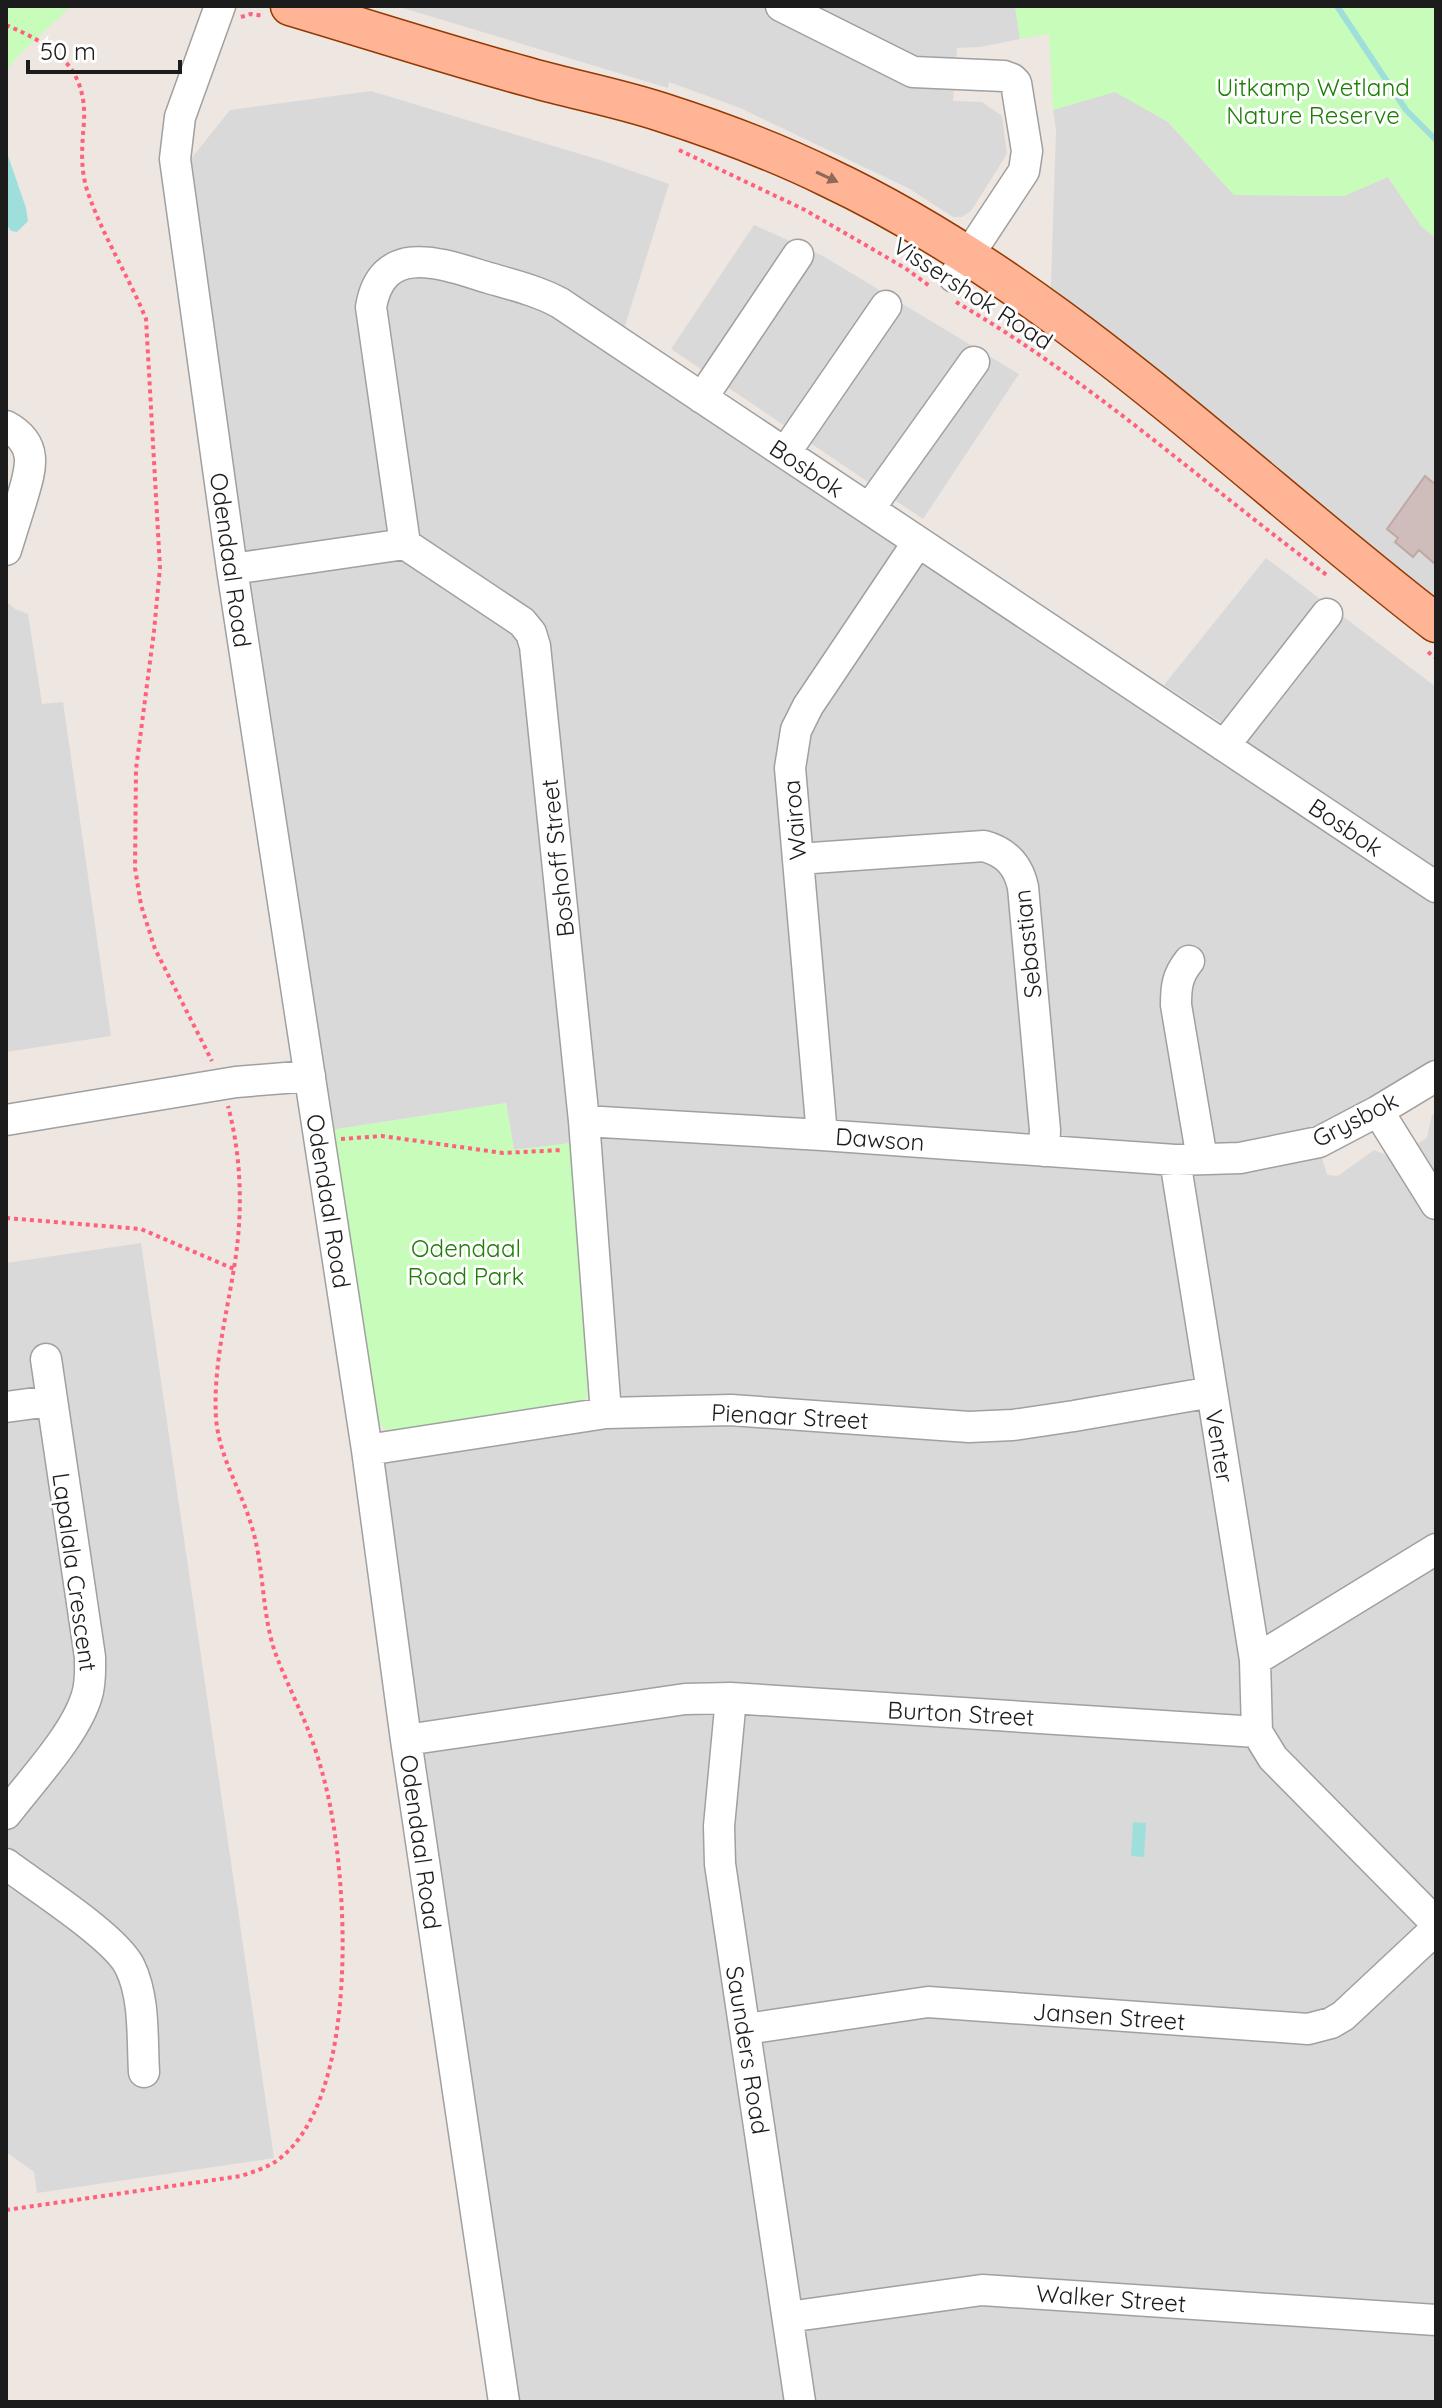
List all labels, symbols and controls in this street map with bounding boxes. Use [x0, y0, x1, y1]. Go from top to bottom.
scale bar [28, 24, 180, 74]
text: 50 m [40, 36, 96, 66]
park label: Uitkamp Wetland Nature Reserve [1216, 72, 1410, 130]
one-way arrow [815, 170, 839, 184]
street label: Vissershok Road [887, 230, 1059, 356]
street label: Bosbok [764, 432, 850, 504]
street label: Odendaal Road [204, 471, 258, 649]
street label: Boshoff Street [534, 777, 580, 939]
street label: Wairoa [776, 779, 812, 861]
street label: Bosbok [1303, 791, 1389, 863]
street label: Sebastian [1006, 888, 1048, 1000]
street label: Grysbok [1307, 1085, 1403, 1153]
street label: Odendaal Road [300, 1112, 358, 1290]
street label: Dawson [834, 1121, 926, 1157]
park label: Odendaal Road Park [408, 1233, 524, 1291]
street label: Pienaar Street [711, 1397, 869, 1435]
street label: Venter [1199, 1407, 1241, 1485]
street label: Lapalala Crescent [46, 1471, 104, 1673]
street label: Burton Street [887, 1694, 1035, 1732]
street label: Odendaal Road [394, 1753, 448, 1931]
street label: Saunders Road [720, 1964, 776, 2136]
street label: Jansen Street [1032, 1996, 1186, 2036]
street label: Walker Street [1035, 2278, 1187, 2318]

